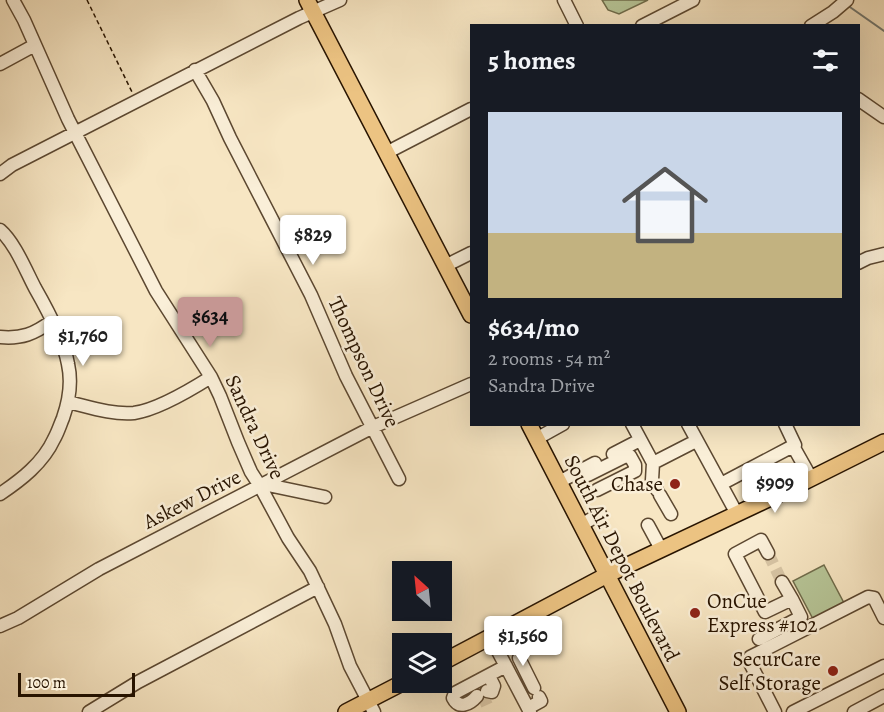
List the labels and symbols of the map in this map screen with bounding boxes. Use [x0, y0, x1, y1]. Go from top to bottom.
pin: $829 [277, 215, 349, 266]
street label: Thompson Drive [321, 292, 407, 432]
pin: $634 [174, 297, 246, 348]
pin: $1,760 [34, 316, 132, 367]
street label: Sandra Drive [219, 370, 291, 484]
street label: South Air Depot Boulevard [558, 450, 687, 667]
street label: Askew Drive [137, 462, 246, 536]
pin: $909 [739, 463, 811, 514]
place label: Chase [611, 470, 663, 498]
marker: Chase [668, 477, 682, 491]
north arrow [392, 561, 452, 621]
place label: OnCue Express #102 [707, 587, 818, 639]
marker: OnCue Express #102 [688, 606, 702, 620]
pin: $1,560 [474, 616, 572, 667]
place label: SecurCare Self Storage [719, 645, 821, 697]
marker: SecurCare Self Storage [826, 664, 840, 678]
scale bar [18, 670, 135, 698]

